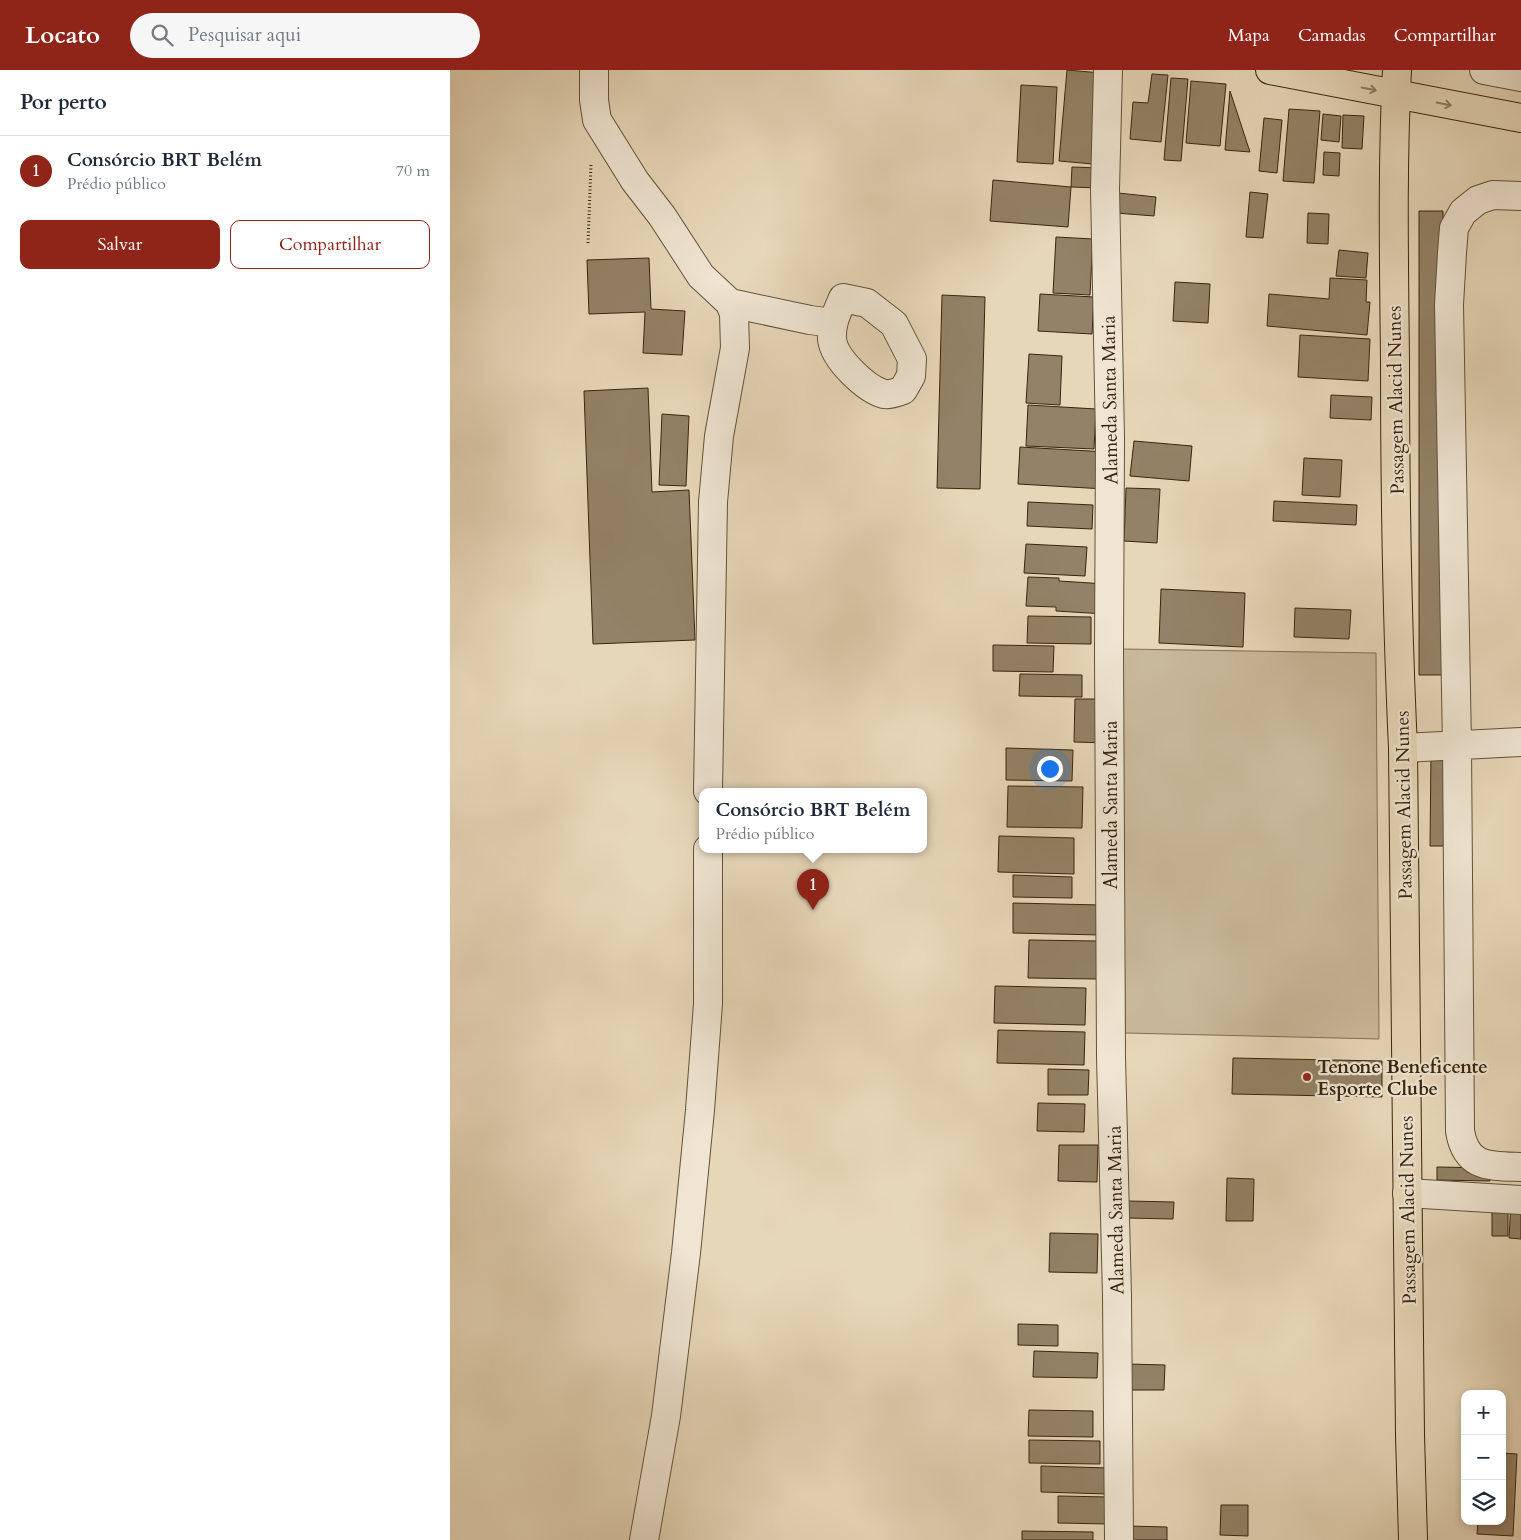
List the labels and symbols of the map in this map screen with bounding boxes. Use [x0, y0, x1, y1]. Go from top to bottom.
one-way arrow [1361, 85, 1377, 95]
one-way arrow [1436, 100, 1452, 109]
street label: Passagem Alacid Nunes [1381, 305, 1411, 495]
street label: Alameda Santa Maria [1096, 315, 1124, 485]
street label: Passagem Alacid Nunes [1389, 710, 1419, 900]
street label: Alameda Santa Maria [1098, 720, 1124, 890]
your location [1037, 756, 1063, 782]
pin: 1 [797, 869, 829, 910]
place label: Tenone Beneficente Esporte Clube [1317, 1054, 1488, 1102]
marker: Tenone Beneficente Esporte Clube [1301, 1071, 1313, 1083]
street label: Passagem Alacid Nunes [1393, 1115, 1423, 1305]
street label: Alameda Santa Maria [1102, 1125, 1130, 1295]

